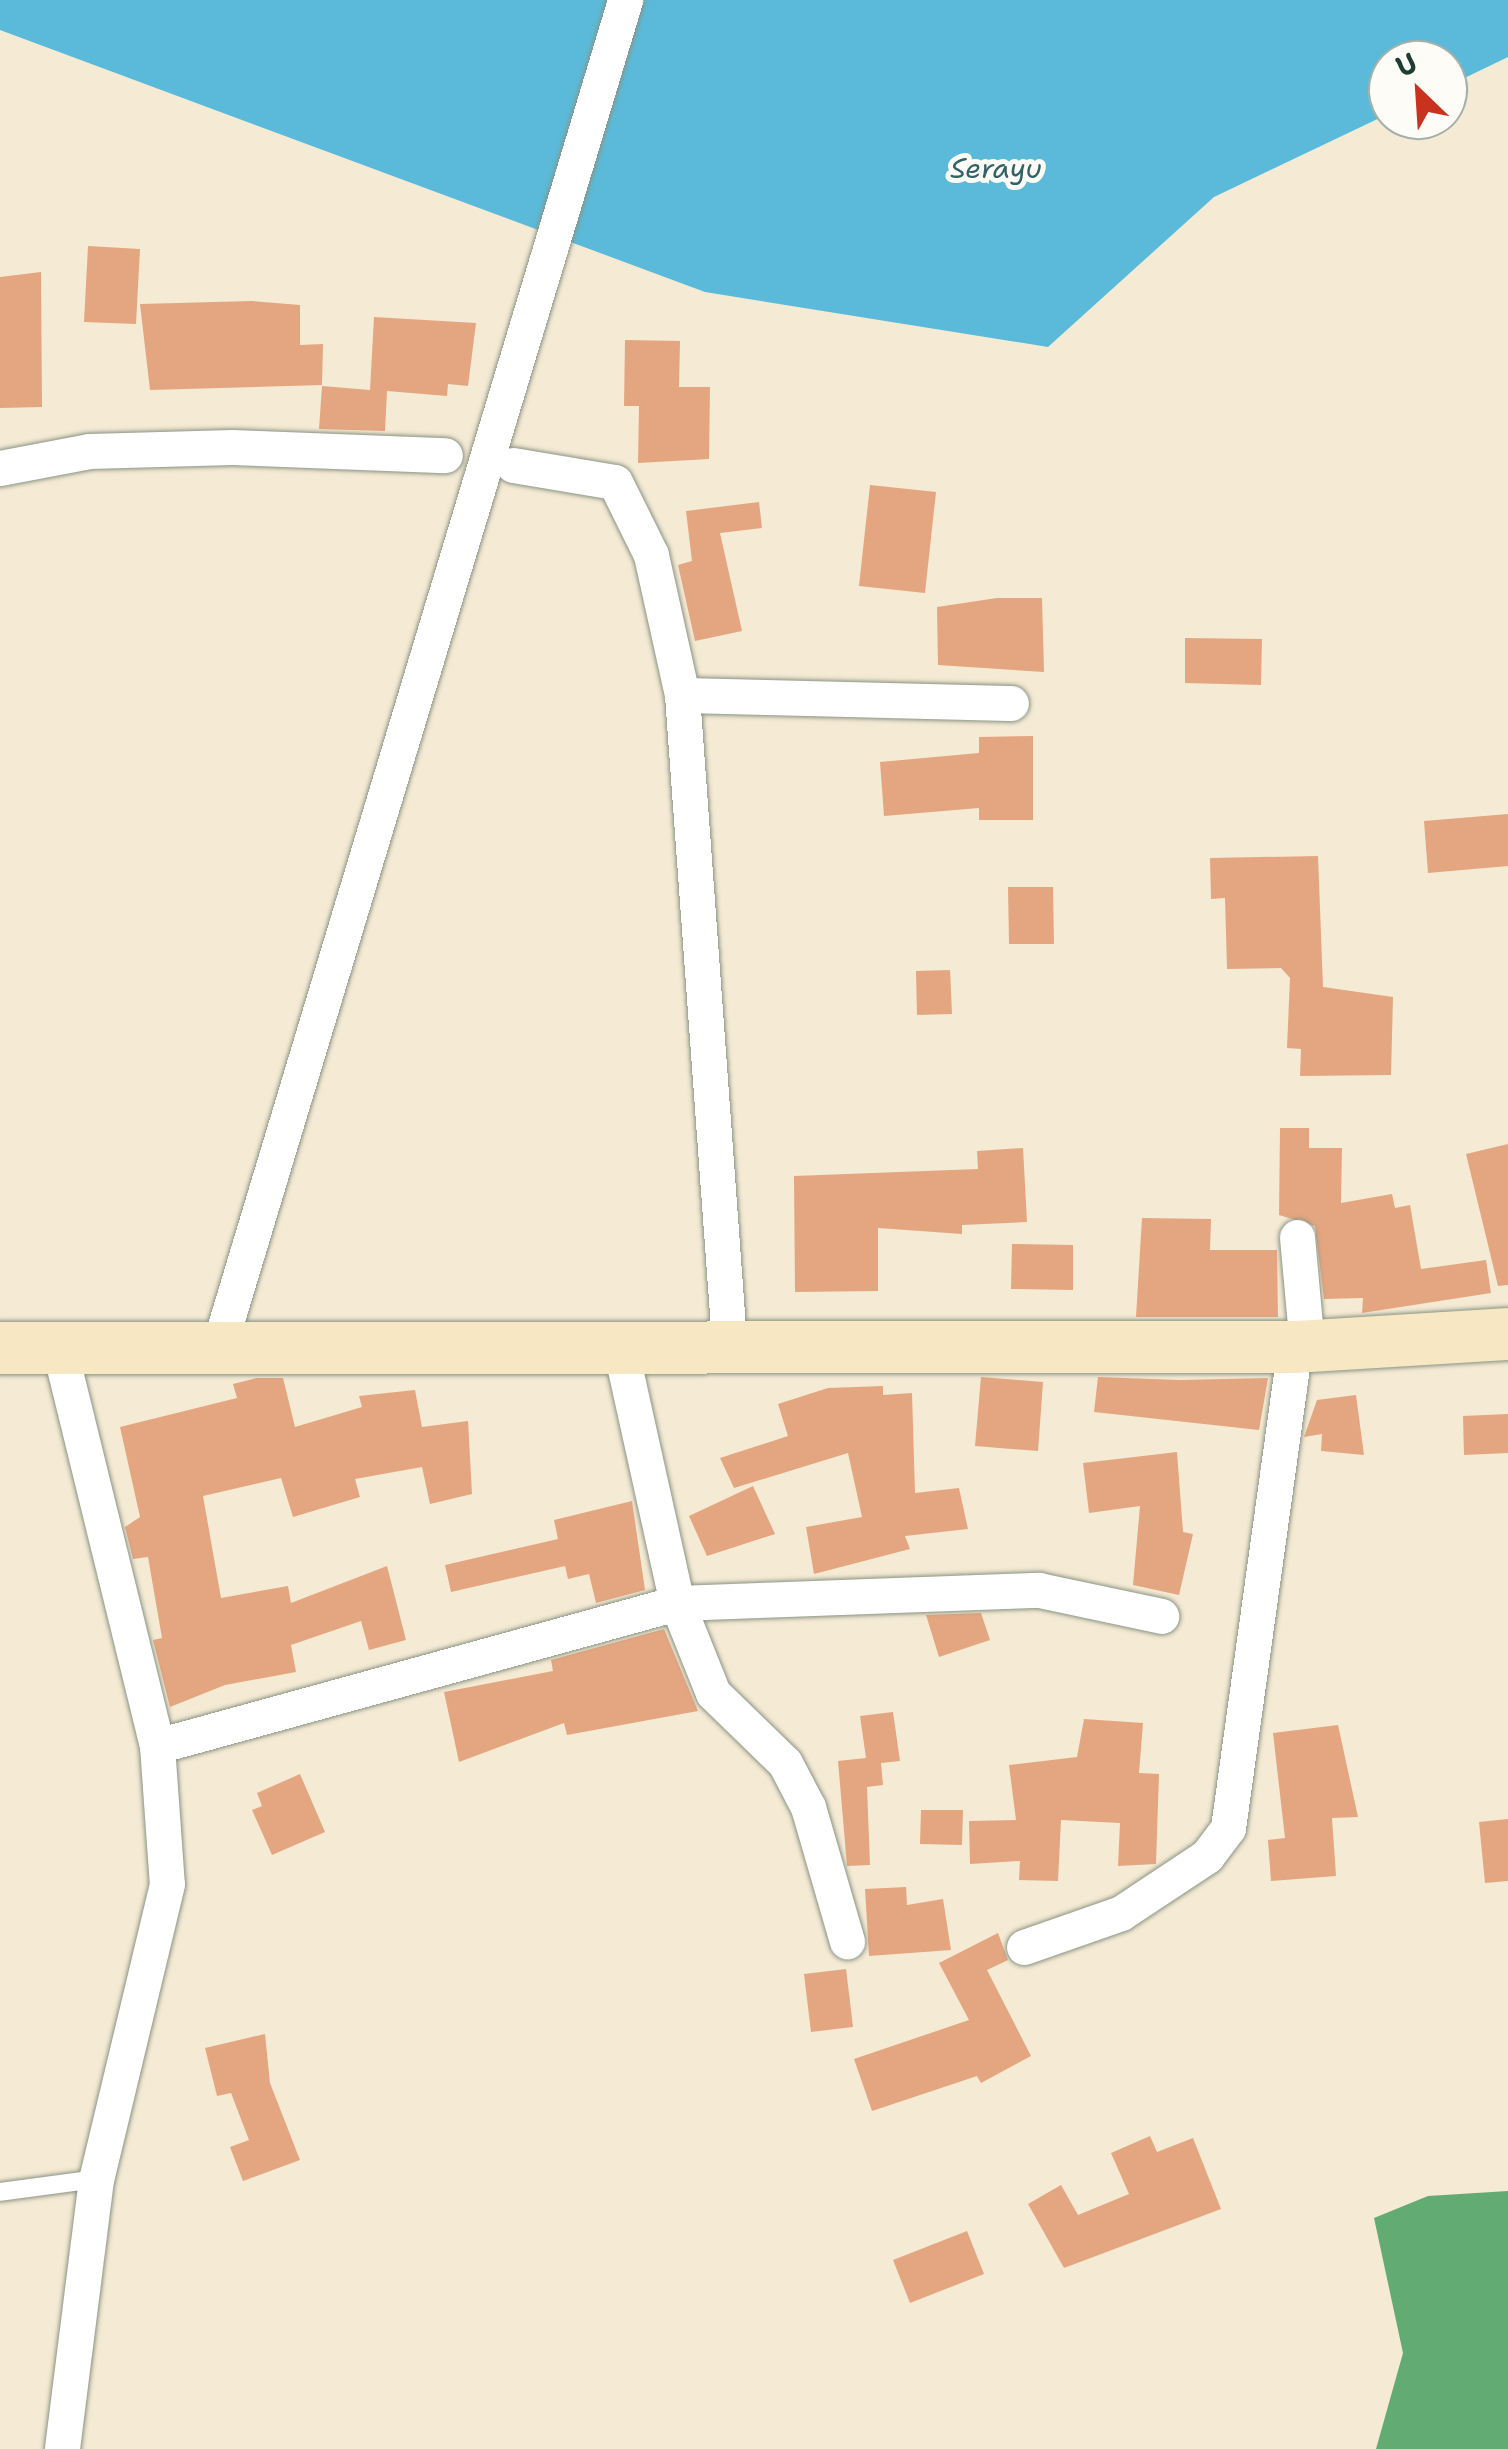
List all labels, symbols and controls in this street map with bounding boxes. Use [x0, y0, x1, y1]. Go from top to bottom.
north arrow [1368, 40, 1468, 140]
text: U [1389, 43, 1423, 86]
water label: Serayu [950, 151, 1042, 185]

